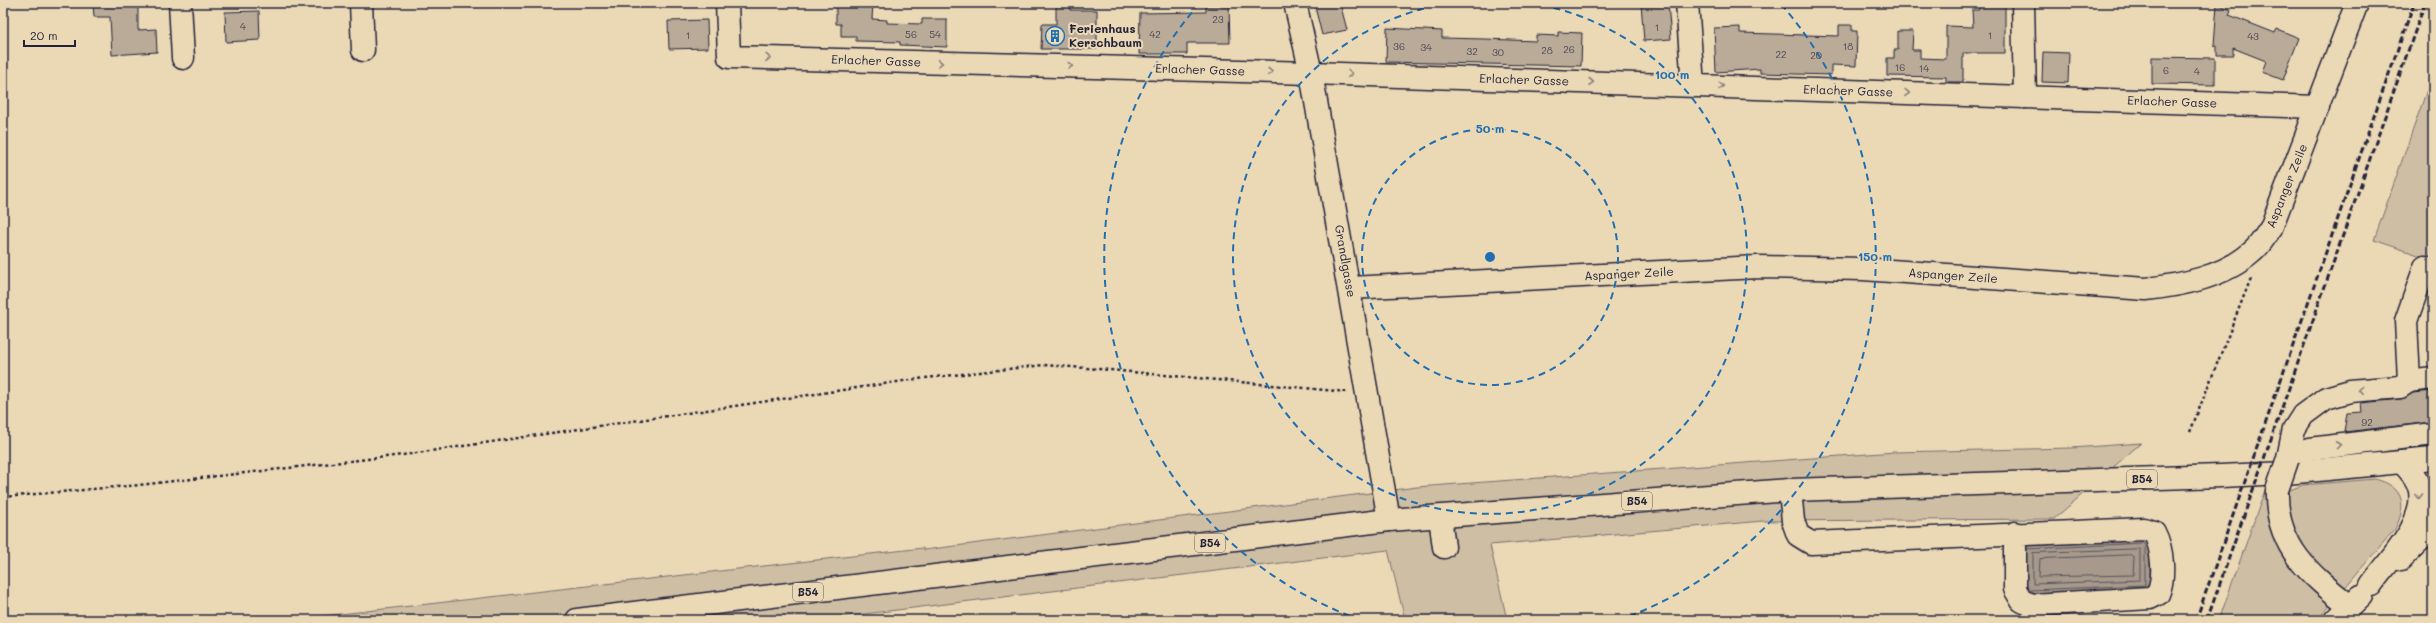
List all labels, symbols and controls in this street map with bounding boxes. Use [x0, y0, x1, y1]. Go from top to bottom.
house number: 23 [1212, 12, 1224, 26]
house number: 4 [240, 19, 246, 33]
place label: Ferienhaus Kerschbaum [1069, 20, 1142, 50]
house number: 1 [1655, 20, 1659, 34]
scale bar [24, 22, 75, 48]
building icon: Ferienhaus Kerschbaum [1044, 25, 1066, 47]
text: 20 m [30, 27, 58, 43]
house number: 56 [905, 27, 917, 41]
house number: 54 [929, 27, 941, 41]
house number: 42 [1149, 27, 1161, 41]
house number: 1 [686, 28, 690, 42]
house number: 1 [1988, 28, 1992, 42]
house number: 43 [2247, 29, 2259, 43]
house number: 36 [1393, 39, 1405, 53]
house number: 18 [1843, 39, 1853, 53]
house number: 34 [1420, 40, 1432, 54]
house number: 26 [1563, 42, 1575, 56]
house number: 28 [1541, 43, 1553, 57]
house number: 32 [1466, 44, 1478, 58]
house number: 30 [1492, 45, 1504, 59]
house number: 22 [1775, 47, 1787, 61]
house number: 20 [1810, 48, 1822, 62]
street label: Erlacher Gasse [831, 50, 921, 70]
one-way arrow [765, 54, 771, 62]
one-way arrow [937, 59, 943, 67]
street label: Erlacher Gasse [1155, 59, 1245, 79]
house number: 16 [1895, 60, 1905, 74]
house number: 14 [1919, 61, 1929, 75]
one-way arrow [1067, 62, 1073, 71]
house number: 6 [2163, 63, 2169, 77]
house number: 4 [2194, 64, 2200, 78]
text: 100 m [1655, 66, 1689, 82]
one-way arrow [1267, 68, 1273, 76]
street label: Erlacher Gasse [1479, 69, 1569, 89]
one-way arrow [1347, 70, 1353, 78]
one-way arrow [1588, 78, 1594, 86]
street label: Erlacher Gasse [1803, 80, 1893, 100]
one-way arrow [1718, 82, 1724, 90]
one-way arrow [1904, 89, 1910, 97]
street label: Erlacher Gasse [2127, 91, 2217, 111]
text: 50 m [1476, 120, 1504, 136]
street label: Aspanger Zeile [2262, 141, 2310, 230]
street label: Grandlgasse [1332, 223, 1360, 298]
text: 150 m [1858, 248, 1892, 264]
centre of rings [1483, 250, 1497, 264]
street label: Aspanger Zeile [1584, 263, 1674, 283]
street label: Aspanger Zeile [1908, 264, 1998, 286]
one-way arrow [2358, 386, 2364, 395]
house number: 92 [2361, 415, 2373, 429]
one-way arrow [2335, 441, 2342, 450]
road number: B54 [2127, 470, 2157, 488]
road number: B54 [1622, 492, 1652, 510]
one-way arrow [2415, 493, 2423, 499]
road number: B54 [1195, 534, 1225, 552]
road number: B54 [793, 583, 823, 601]

